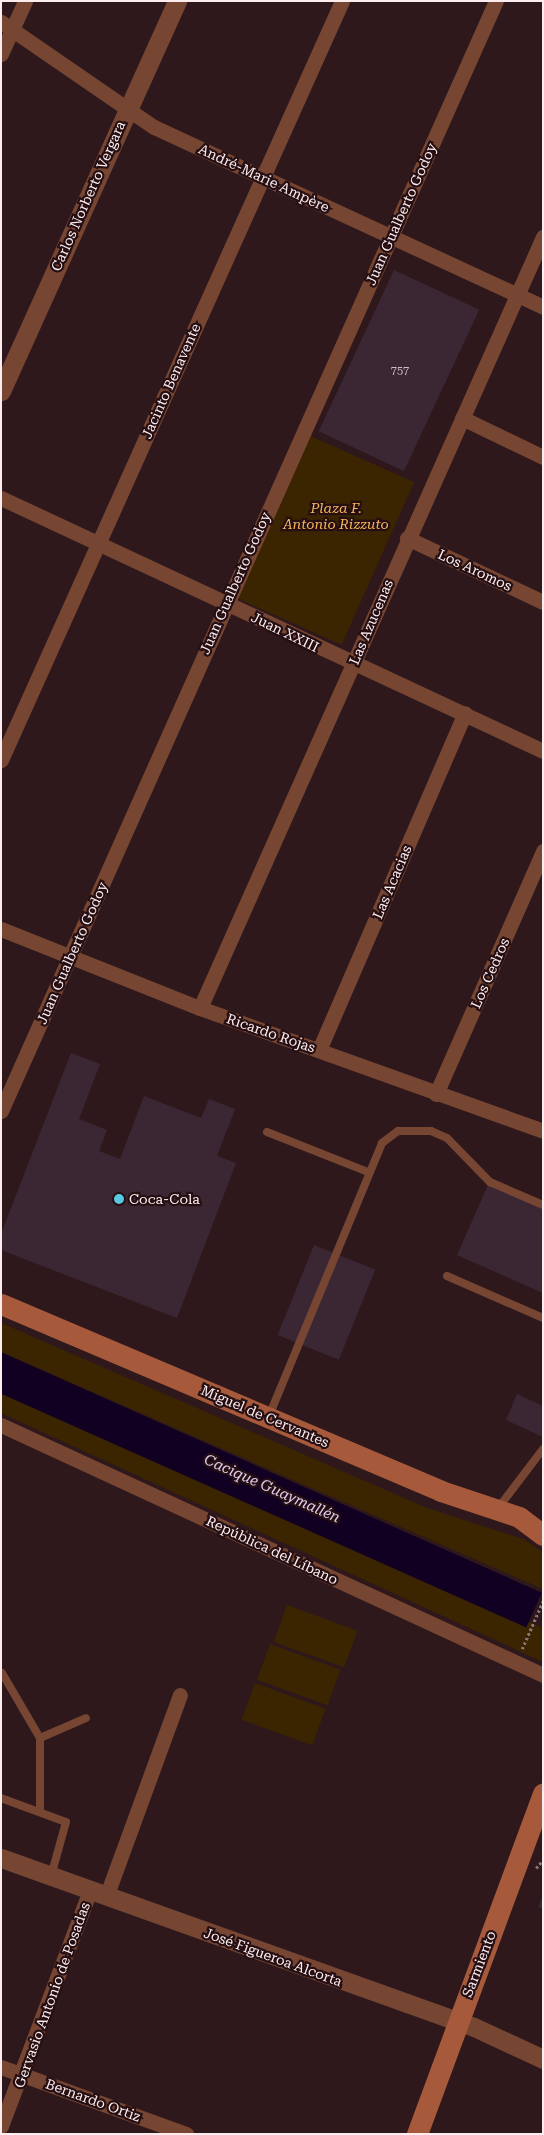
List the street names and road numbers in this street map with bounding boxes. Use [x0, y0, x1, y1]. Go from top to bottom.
street label: Carlos Norberto Vergara [47, 118, 129, 274]
street label: André-Marie Ampère [196, 140, 332, 216]
street label: Juan Gualberto Godoy [362, 140, 440, 288]
street label: Jacinto Benavente [138, 321, 204, 441]
street label: Juan Gualberto Godoy [196, 509, 274, 657]
street label: Los Aromos [435, 546, 515, 594]
street label: Las Azucenas [346, 577, 396, 667]
street label: Juan XXIII [248, 608, 322, 656]
street label: Las Acacias [369, 843, 415, 921]
street label: Juan Gualberto Godoy [33, 879, 111, 1027]
street label: Los Cedros [467, 935, 513, 1011]
street label: Ricardo Rojas [224, 1010, 318, 1056]
street label: Miguel de Cervantes [198, 1381, 332, 1451]
street label: República del Líbano [203, 1512, 341, 1588]
street label: Gervasio Antonio de Posadas [11, 1900, 93, 2090]
street label: José Figueroa Alcorta [202, 1924, 344, 1990]
street label: Sarmiento [459, 1928, 499, 2000]
street label: Bernardo Ortiz [43, 2075, 143, 2125]

